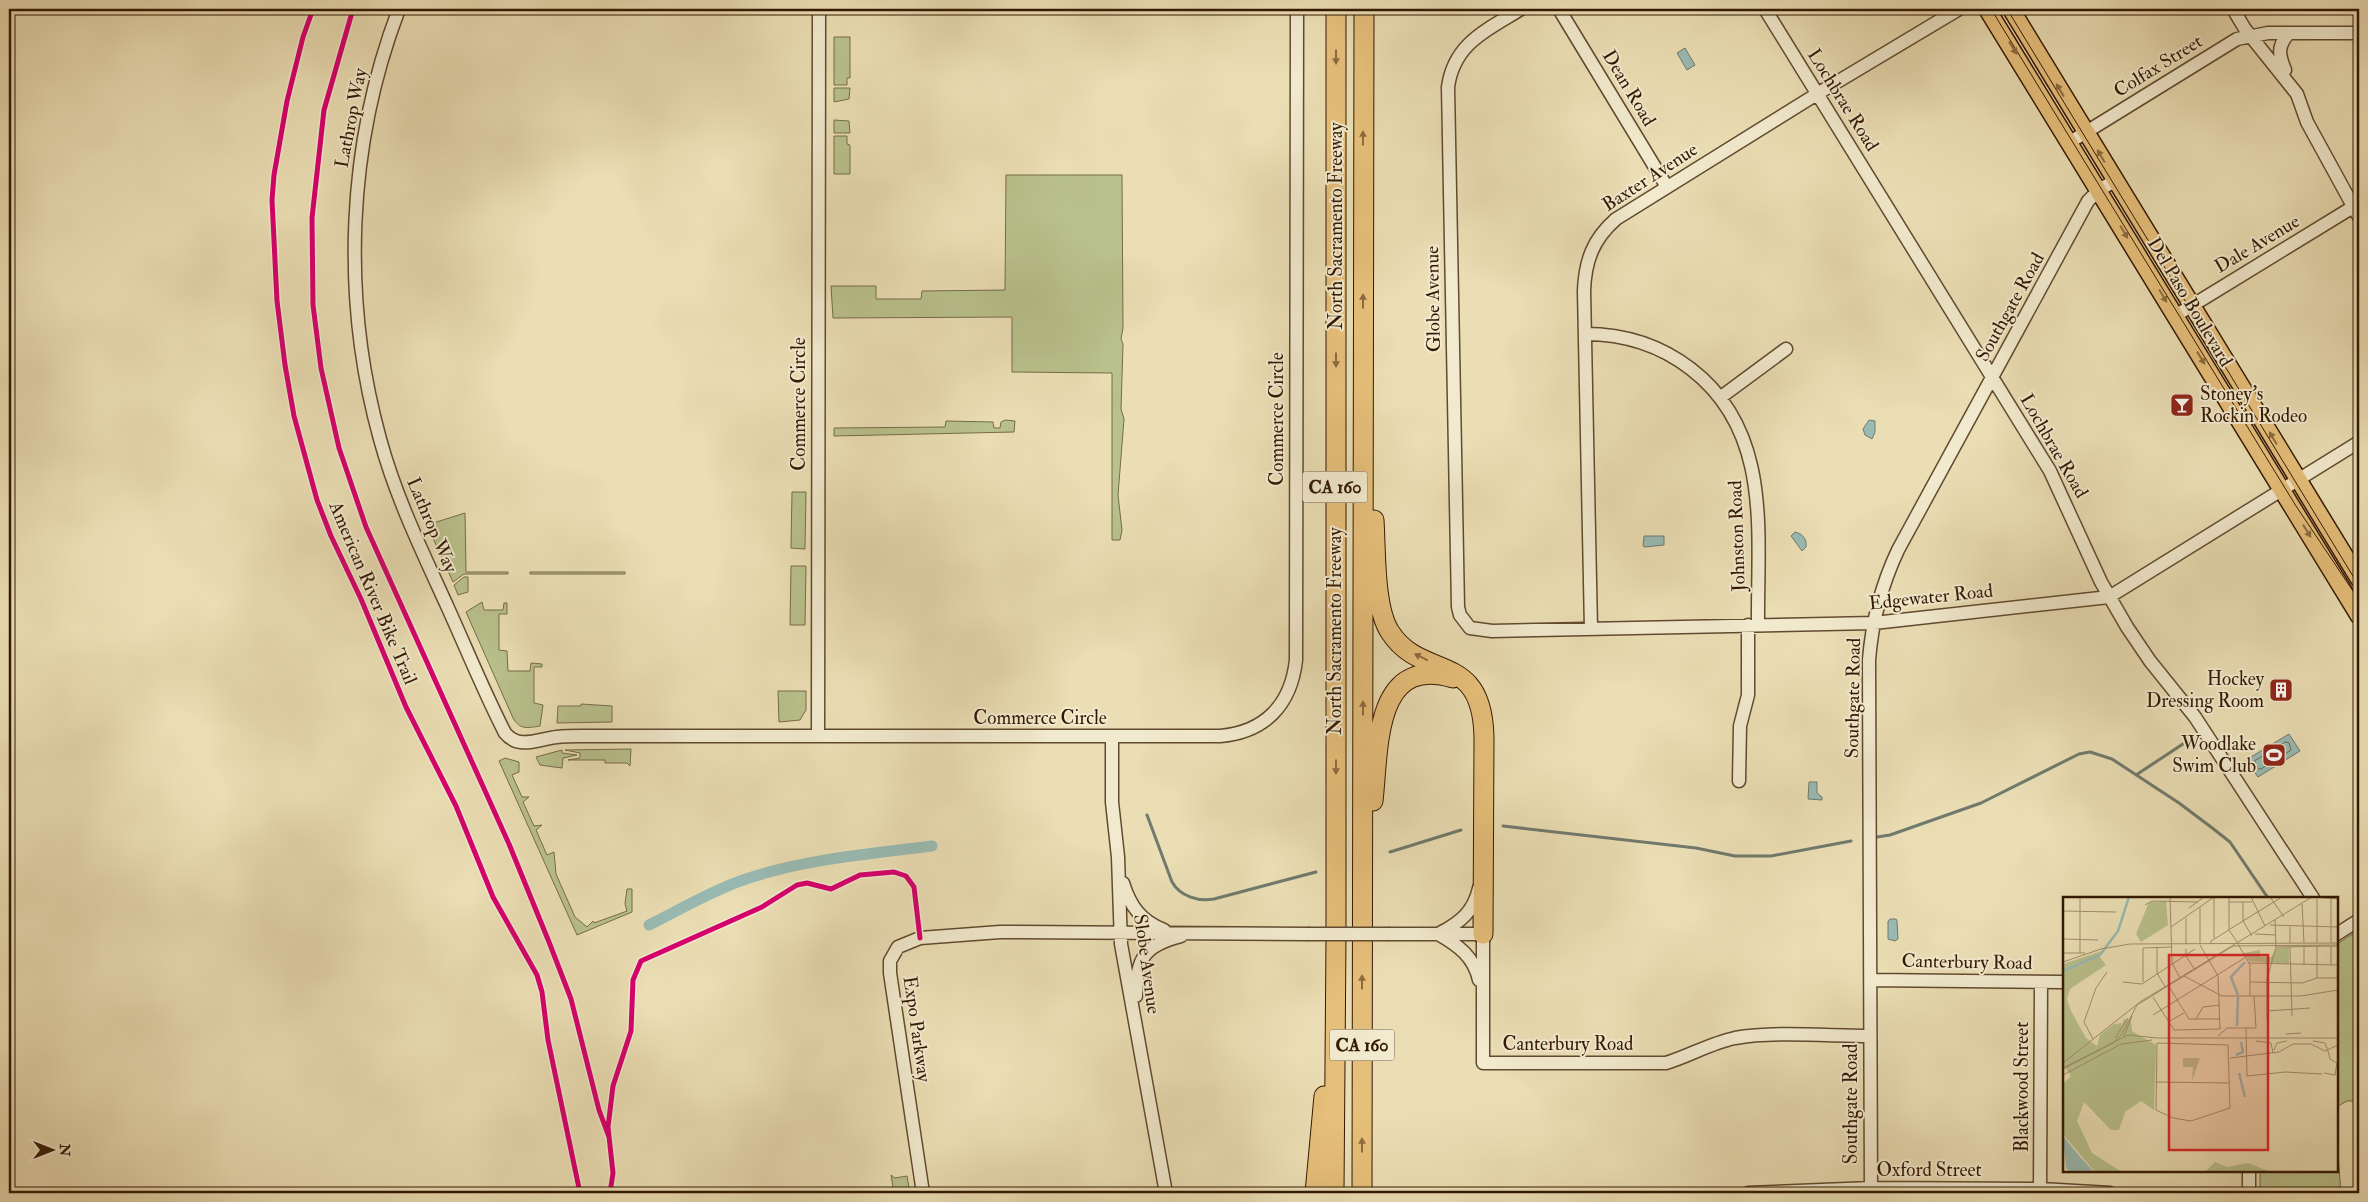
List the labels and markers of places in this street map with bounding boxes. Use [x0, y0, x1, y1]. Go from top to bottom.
place label: Stoney's Rockin Rodeo [2200, 382, 2307, 428]
bar icon: Stoney's Rockin Rodeo [2169, 392, 2195, 418]
place label: Hockey Dressing Room [2146, 667, 2265, 713]
building icon: Hockey Dressing Room [2268, 677, 2294, 703]
place label: Woodlake Swim Club [2172, 732, 2256, 778]
sports icon: Woodlake Swim Club [2261, 742, 2287, 768]

